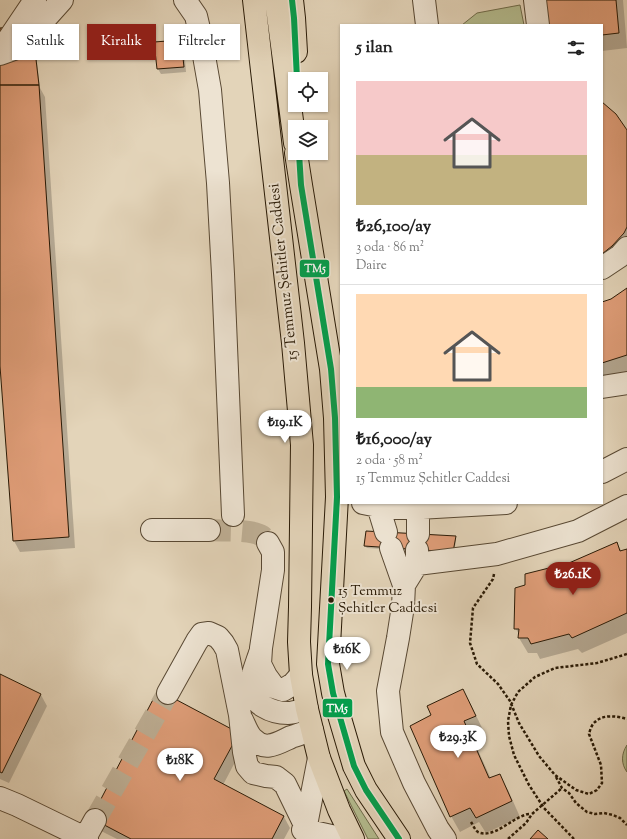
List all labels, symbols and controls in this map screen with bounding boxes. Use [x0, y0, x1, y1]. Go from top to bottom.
chip: Satılık [12, 24, 79, 60]
chip: Kiralık [87, 24, 156, 60]
chip: Filtreler [164, 24, 240, 60]
text: 5 ilan [356, 36, 393, 60]
icon: filters [565, 37, 587, 59]
map controls [288, 72, 328, 160]
button: locate [288, 72, 328, 112]
icon: home [436, 107, 508, 179]
button: layers [288, 120, 328, 160]
street label: 15 Temmuz Şehitler Caddesi [264, 182, 304, 362]
text: ₺26,100/ay [356, 215, 431, 239]
text: 3 oda · 86 m² [356, 239, 424, 257]
text: Daire [356, 257, 387, 275]
line badge: TM5 [299, 259, 330, 278]
text: TM5 [303, 261, 326, 277]
icon: home [436, 320, 508, 392]
pin: ₺19.1K [252, 410, 318, 444]
text: ₺19.1K [267, 414, 303, 432]
text: ₺16,000/ay [356, 428, 432, 452]
text: 2 oda · 58 m² [356, 452, 423, 470]
text: 15 Temmuz Şehitler Caddesi [356, 470, 510, 488]
pin: ₺26.1K [540, 562, 606, 596]
text: ₺26.1K [555, 566, 591, 584]
place label: 15 Temmuz Şehitler Caddesi [338, 582, 437, 619]
marker: 15 Temmuz Şehitler Caddesi [326, 595, 336, 605]
pin: ₺16K [323, 637, 371, 671]
text: ₺16K [333, 641, 361, 659]
line badge: TM5 [322, 698, 353, 718]
text: TM5 [325, 701, 348, 717]
pin: ₺29.3K [425, 725, 491, 759]
text: ₺29.3K [439, 729, 477, 747]
pin: ₺18K [156, 748, 204, 782]
text: ₺18K [166, 752, 194, 770]

